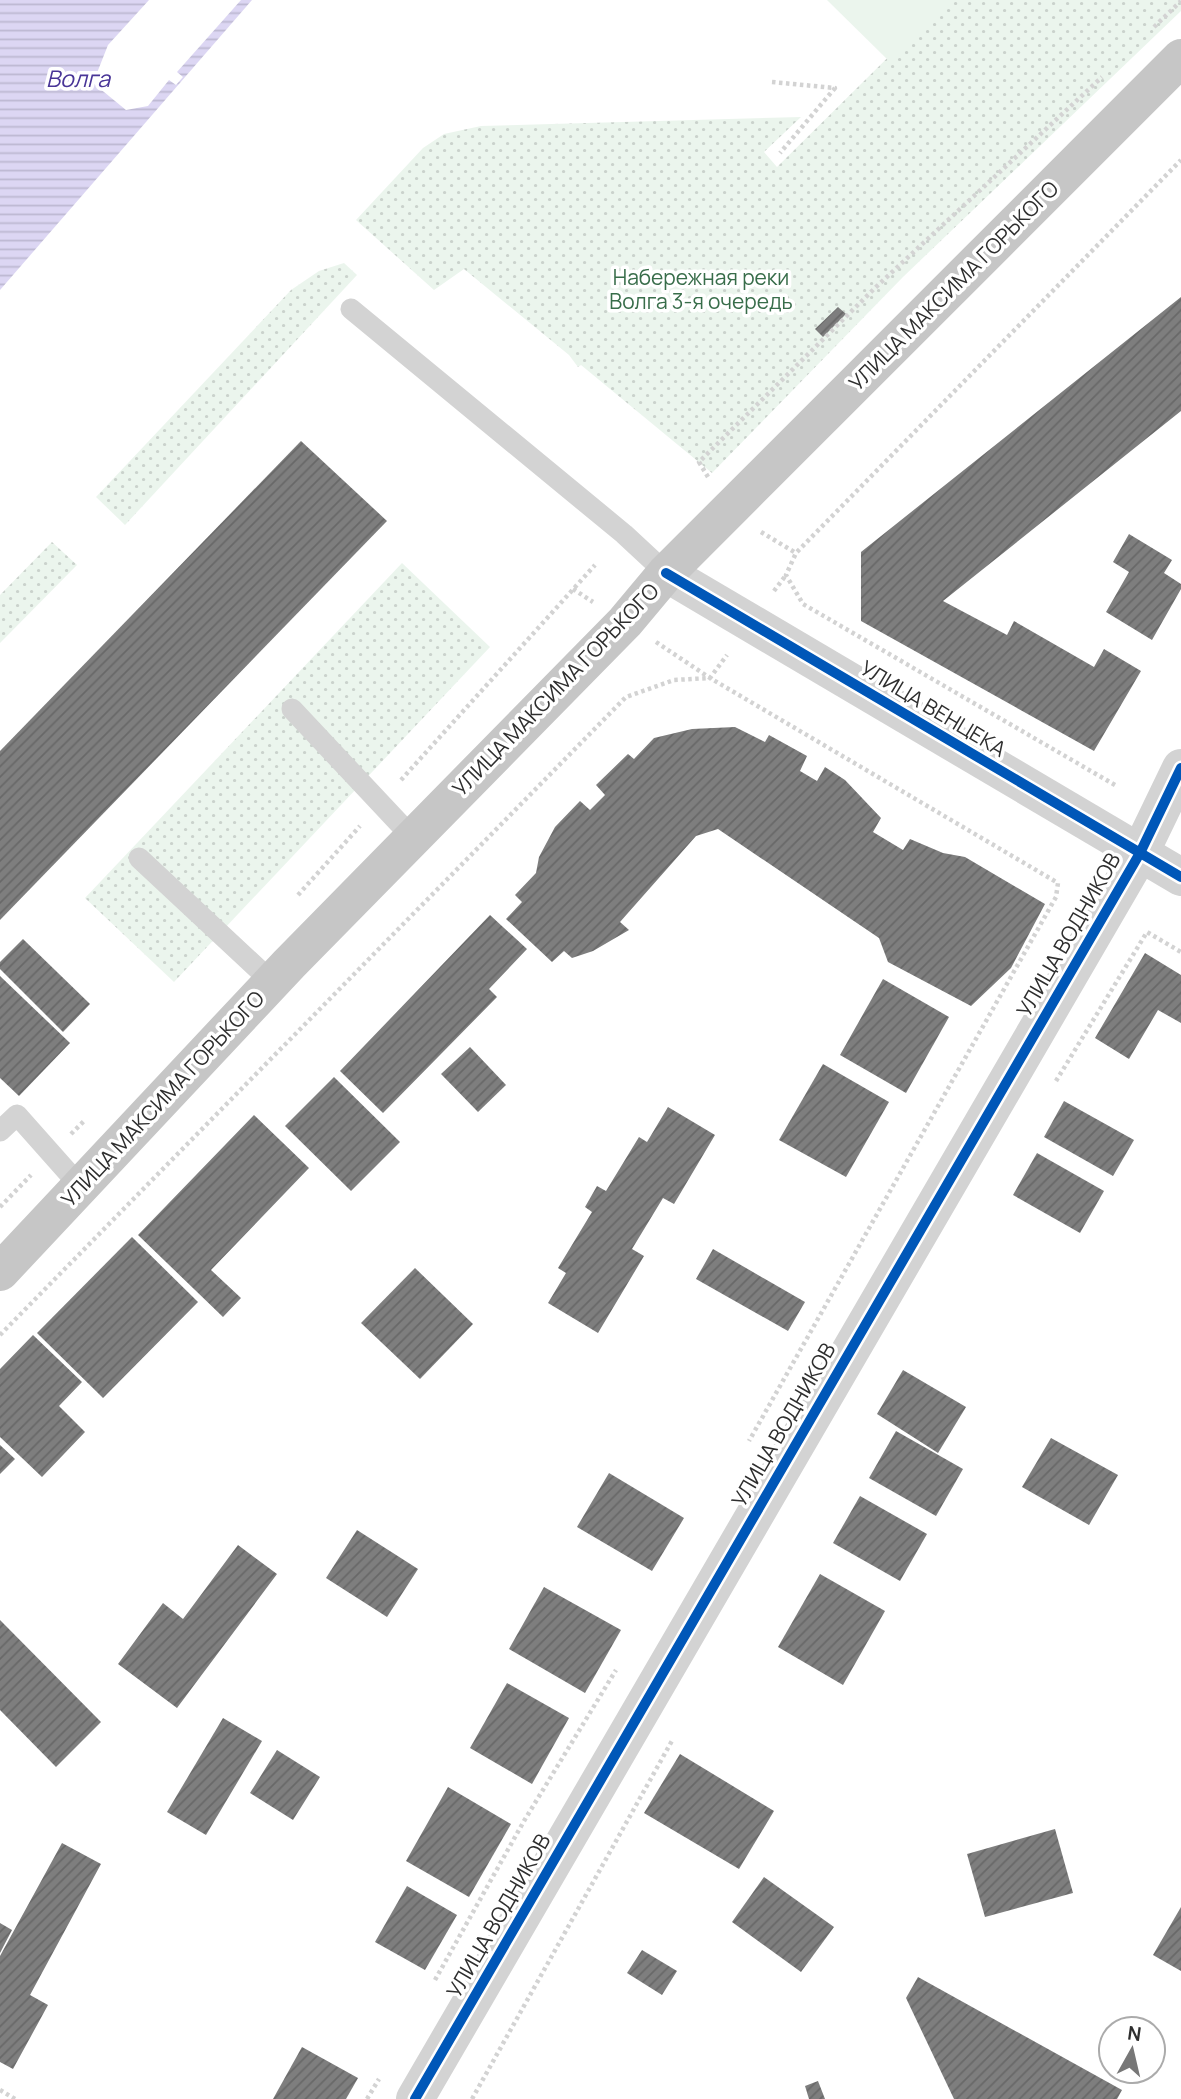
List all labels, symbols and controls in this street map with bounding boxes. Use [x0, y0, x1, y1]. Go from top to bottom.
water label: Волга [46, 62, 111, 94]
street label: УЛИЦА МАКСИМА ГОРЬКОГО [842, 174, 1064, 396]
park label: Набережная реки Волга 3-я очередь [609, 263, 793, 315]
street label: УЛИЦА МАКСИМА ГОРЬКОГО [446, 577, 665, 802]
street label: УЛИЦА ВЕНЦЕКА [855, 654, 1012, 763]
street label: УЛИЦА ВОДНИКОВ [1010, 847, 1127, 1022]
street label: УЛИЦА МАКСИМА ГОРЬКОГО [55, 984, 270, 1212]
street label: УЛИЦА ВОДНИКОВ [725, 1337, 842, 1512]
street label: УЛИЦА ВОДНИКОВ [440, 1828, 557, 2003]
north arrow [1097, 2015, 1167, 2085]
text: N [1126, 2019, 1143, 2047]

